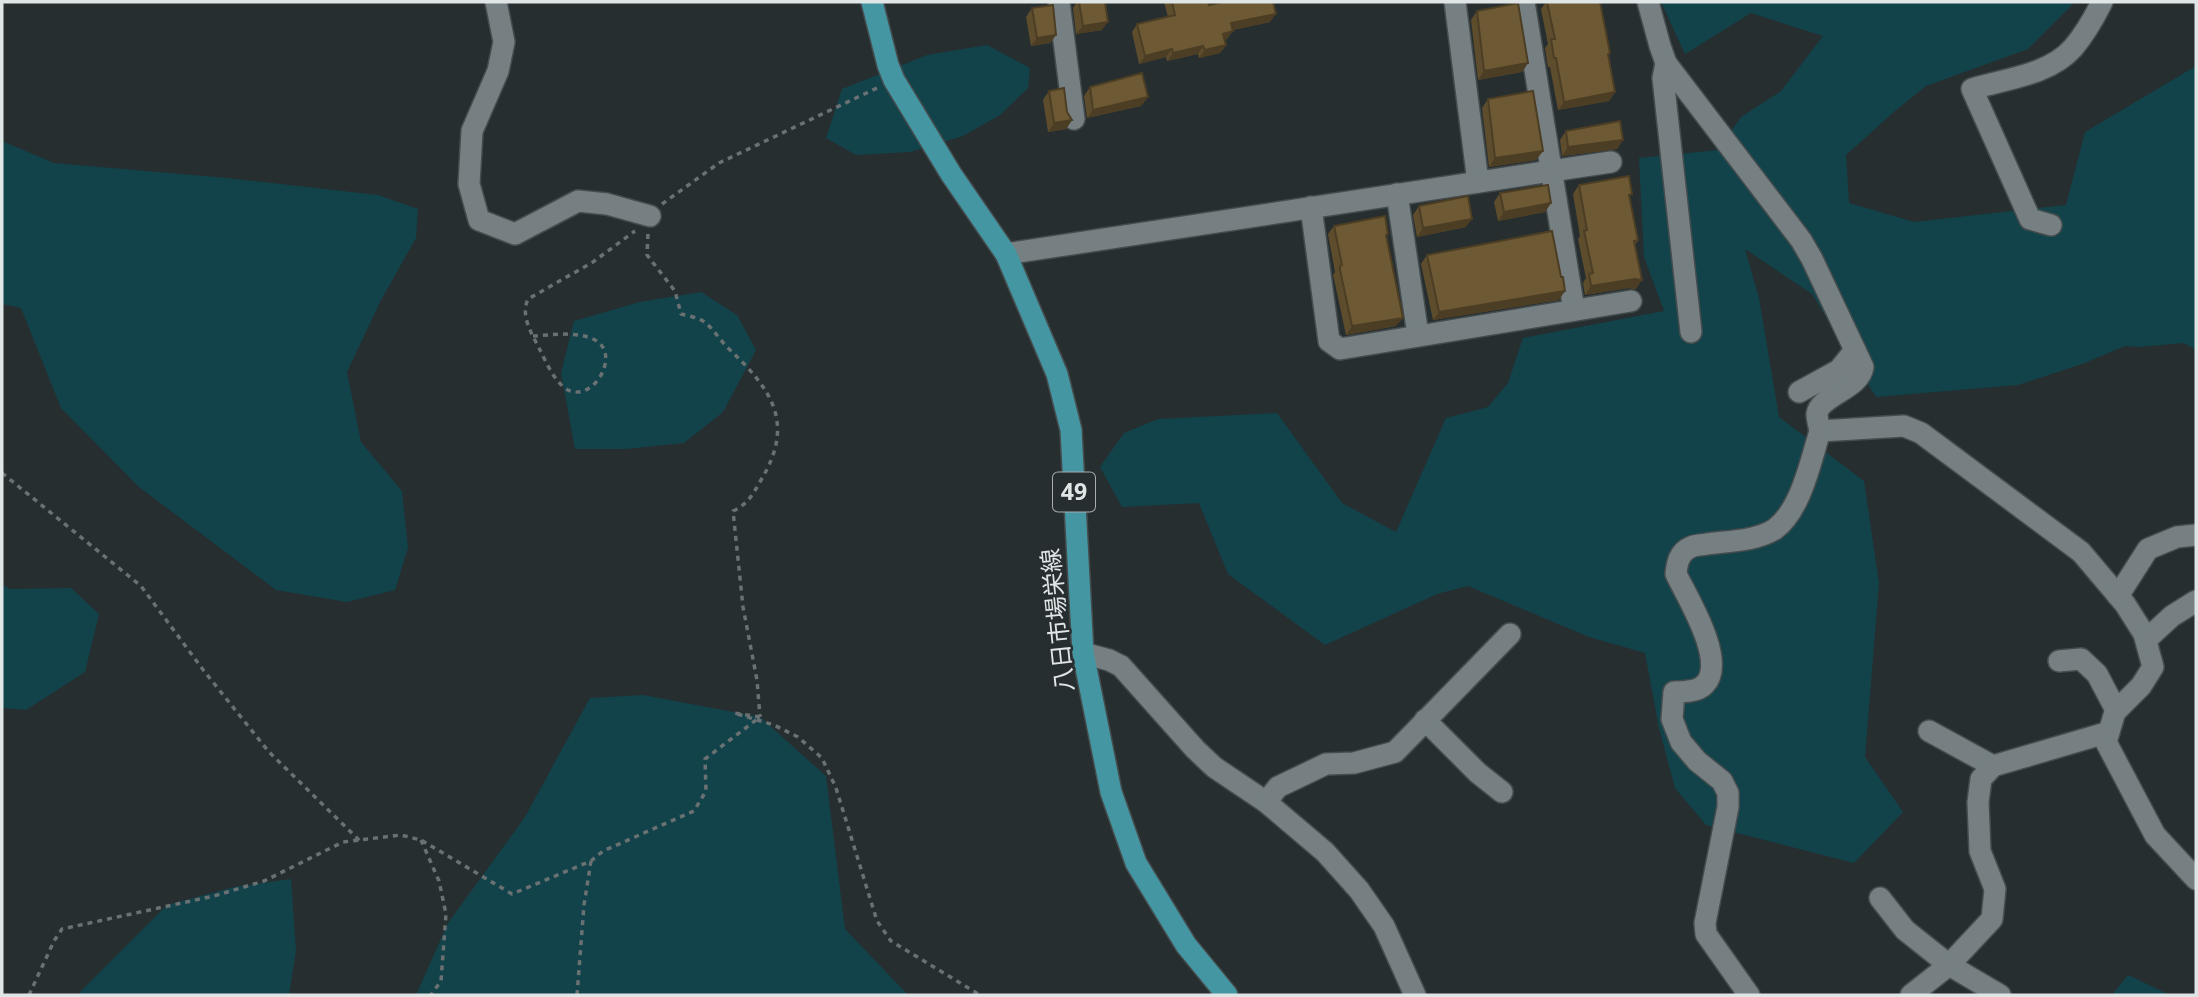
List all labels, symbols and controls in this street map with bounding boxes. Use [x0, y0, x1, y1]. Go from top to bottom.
road number: 49 [1053, 472, 1095, 512]
street label: 八日市場栄線 [1033, 547, 1080, 693]

